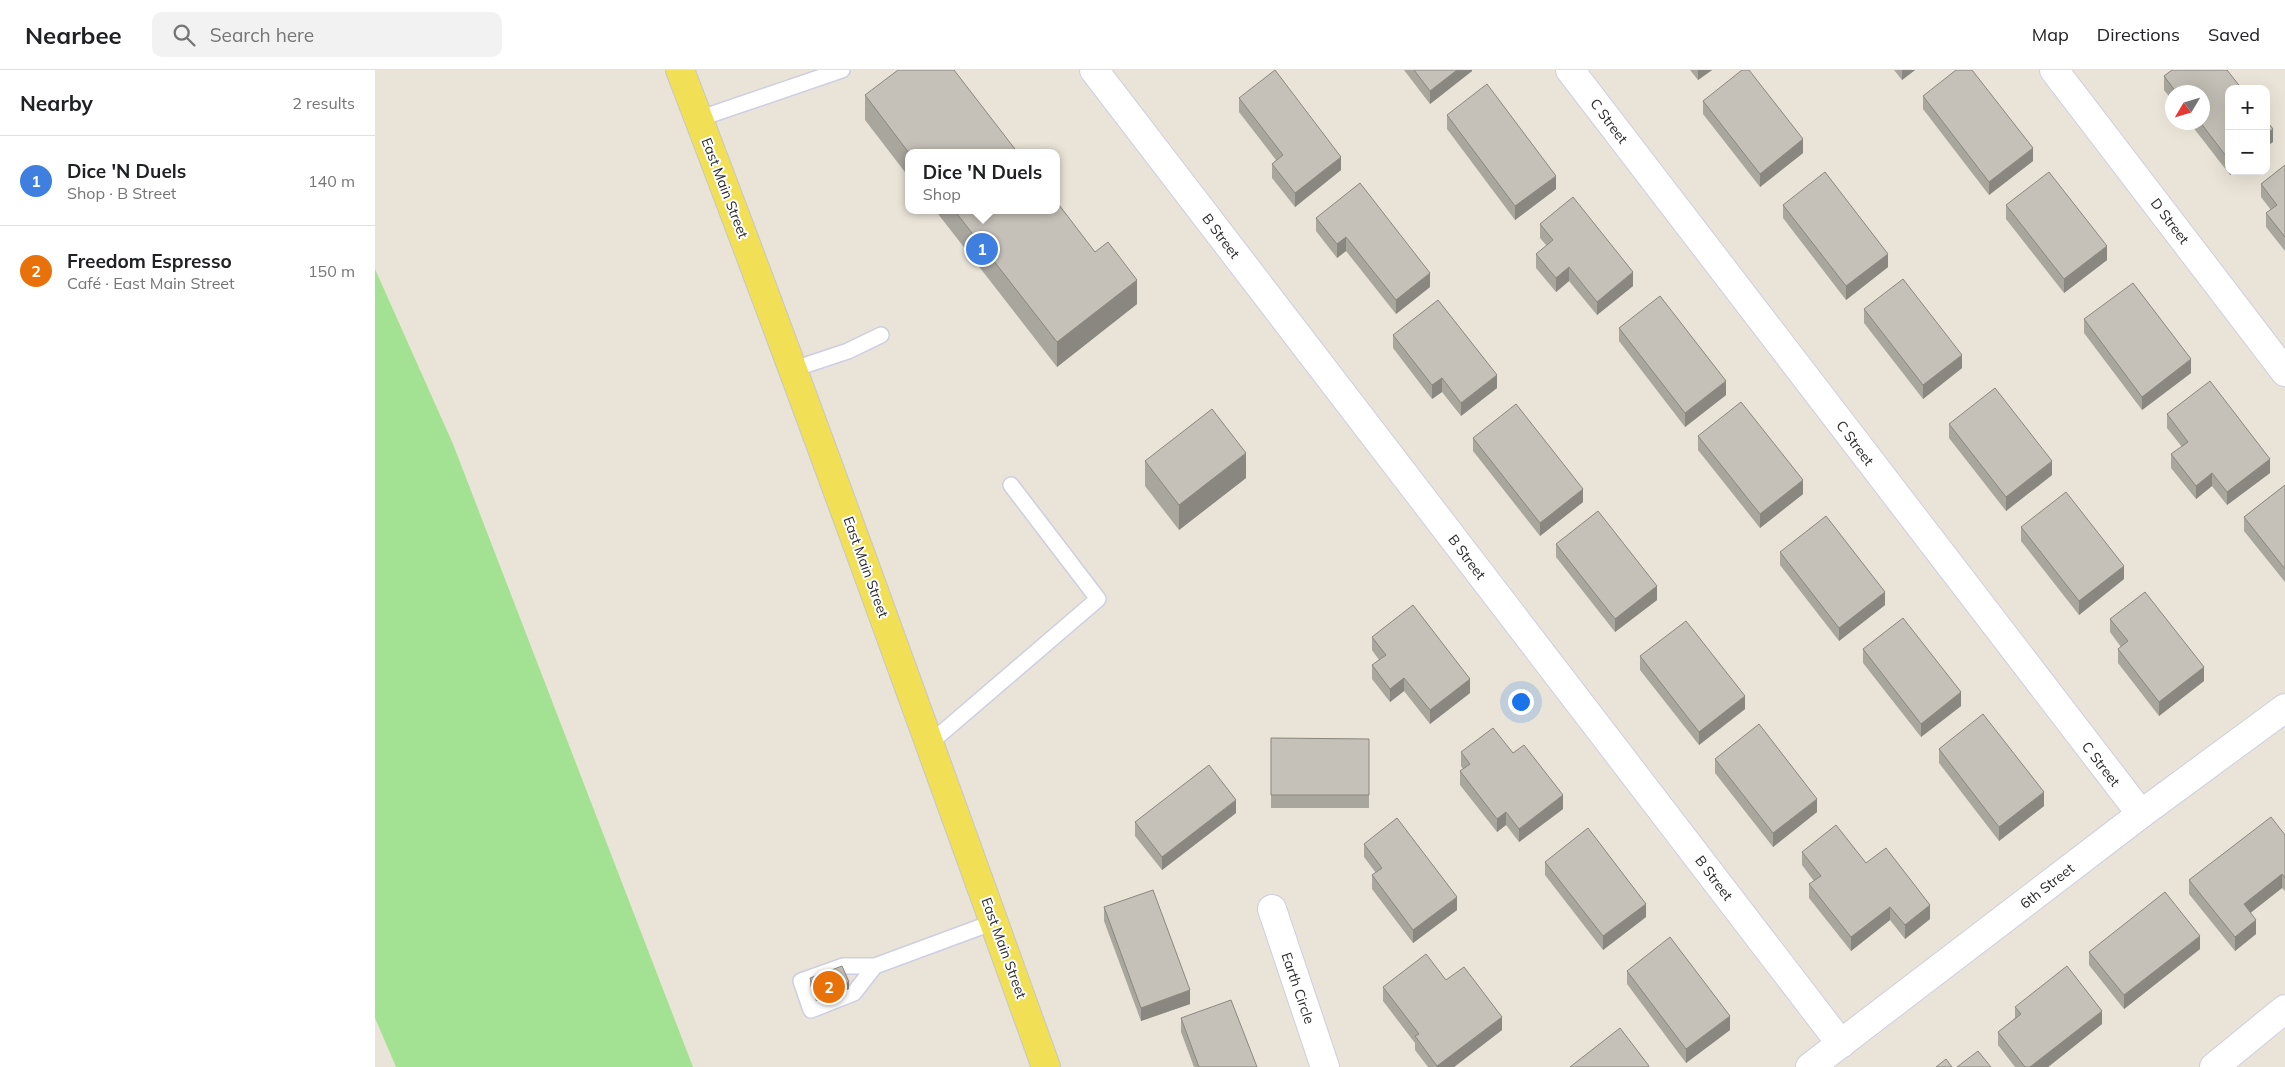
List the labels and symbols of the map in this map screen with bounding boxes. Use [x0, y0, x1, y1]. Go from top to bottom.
north arrow [2165, 85, 2210, 130]
street label: C Street [1586, 95, 1632, 147]
street label: East Main Street [698, 135, 752, 241]
street label: D Street [2147, 194, 2193, 248]
street label: B Street [1198, 210, 1244, 262]
pin: 1 [966, 230, 998, 268]
street label: C Street [1832, 417, 1878, 469]
street label: East Main Street [839, 514, 893, 620]
street label: B Street [1444, 531, 1490, 583]
your location [1508, 689, 1534, 715]
street label: C Street [2078, 738, 2124, 790]
street label: B Street [1691, 852, 1737, 904]
street label: 6th Street [2016, 859, 2078, 913]
street label: East Main Street [977, 895, 1031, 1001]
street label: Earth Circle [1277, 950, 1319, 1026]
pin: 2 [813, 968, 845, 1006]

